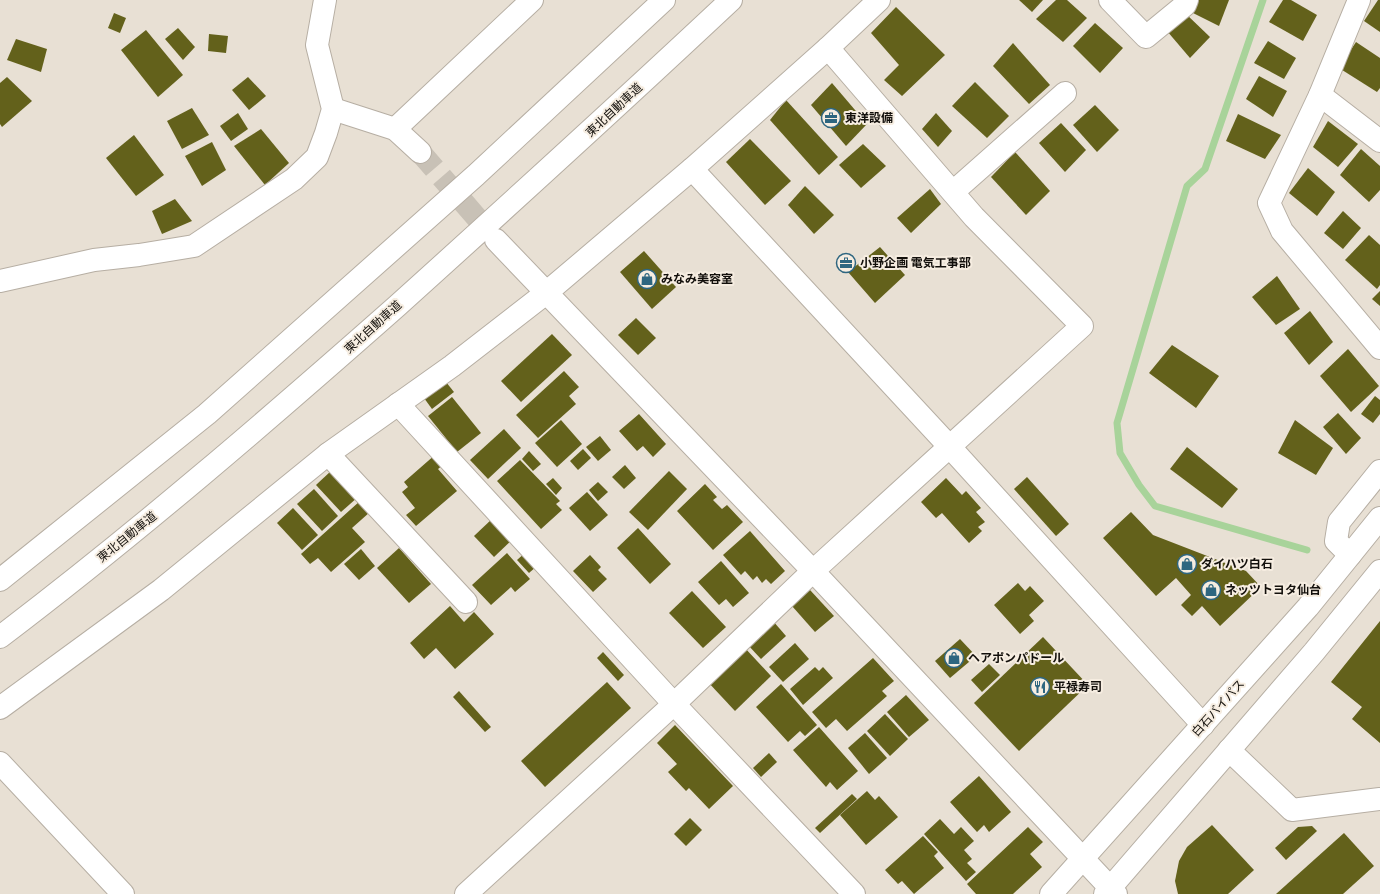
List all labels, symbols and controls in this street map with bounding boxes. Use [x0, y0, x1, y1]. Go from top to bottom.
street label: 東北自動車道 [582, 80, 646, 140]
office icon: 東洋設備 [820, 107, 842, 129]
place label: 東洋設備 [845, 110, 893, 126]
office icon: 小野企画 電気工事部 [835, 252, 857, 274]
place label: 小野企画 電気工事部 [860, 255, 971, 271]
shop icon: みなみ美容室 [636, 268, 658, 290]
place label: みなみ美容室 [661, 271, 733, 287]
street label: 東北自動車道 [341, 297, 405, 357]
street label: 東北自動車道 [94, 508, 160, 566]
shop icon: ダイハツ白石 [1176, 553, 1198, 575]
place label: ダイハツ白石 [1201, 556, 1273, 572]
shop icon: ネッツトヨタ仙台 [1200, 579, 1222, 601]
place label: ネッツトヨタ仙台 [1225, 582, 1321, 598]
shop icon: ヘアポンパドール [943, 647, 965, 669]
place label: ヘアポンパドール [968, 650, 1064, 666]
restaurant icon: 平禄寿司 [1029, 676, 1051, 698]
street label: 白石バイパス [1188, 676, 1248, 740]
place label: 平禄寿司 [1054, 679, 1102, 695]

